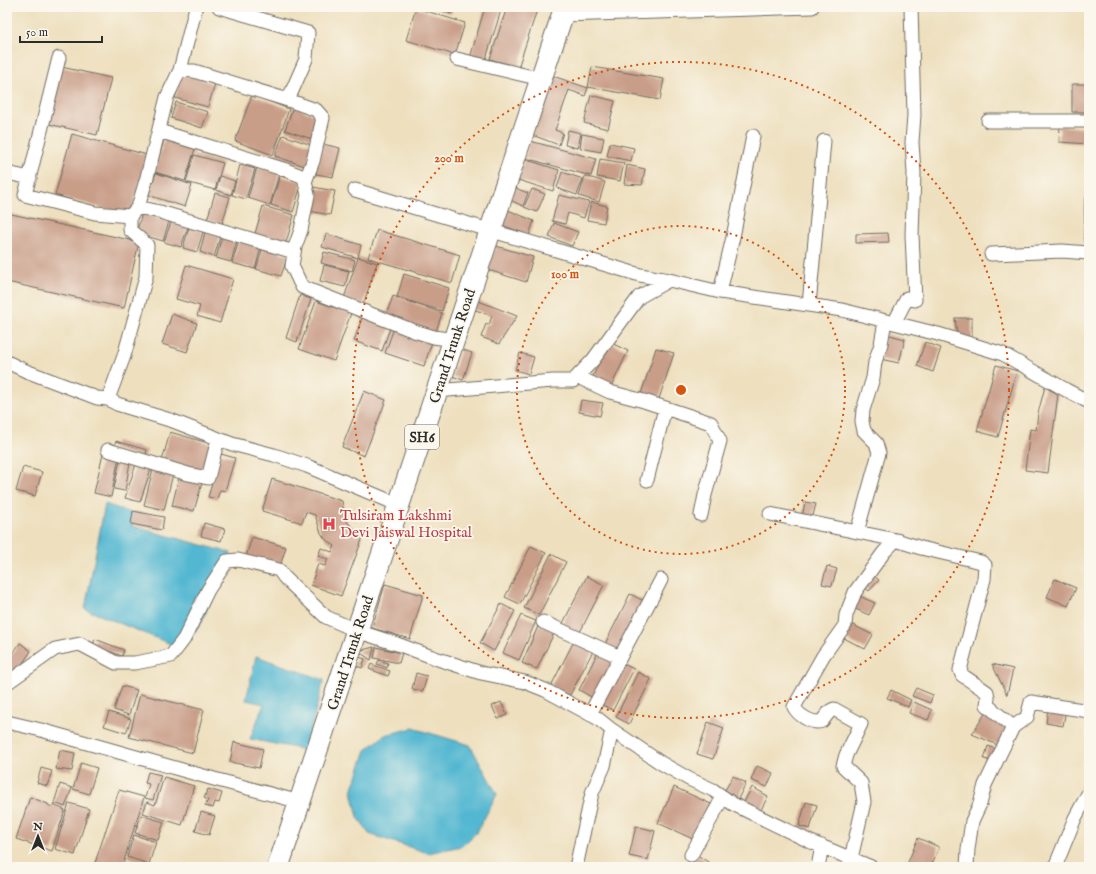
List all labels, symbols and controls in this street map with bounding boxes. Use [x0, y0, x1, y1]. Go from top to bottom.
scale bar [20, 18, 102, 44]
text: 50 m [26, 25, 48, 40]
text: 200 m [434, 151, 464, 166]
text: 100 m [551, 267, 580, 282]
street label: Grand Trunk Road [425, 285, 480, 406]
centre of rings [674, 383, 688, 397]
road number: SH6 [405, 425, 439, 449]
place label: Tulsiram Lakshmi Devi Jaiswal Hospital [340, 506, 473, 542]
hospital icon: Tulsiram Lakshmi Devi Jaiswal Hospital [321, 516, 337, 532]
street label: Grand Trunk Road [323, 592, 378, 713]
north arrow [18, 816, 58, 856]
text: N [32, 820, 43, 834]

